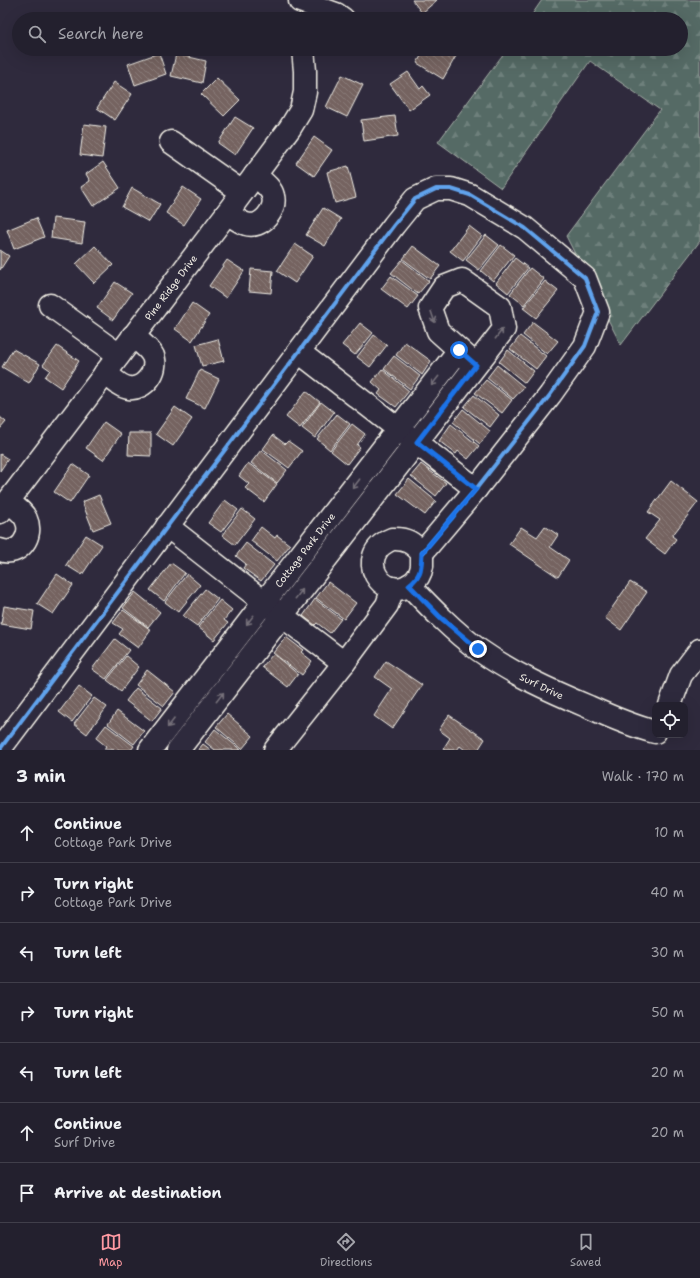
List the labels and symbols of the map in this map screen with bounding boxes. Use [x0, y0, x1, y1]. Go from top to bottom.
street label: Pine Ridge Drive [142, 252, 200, 323]
one-way arrow [430, 311, 437, 324]
one-way arrow [495, 329, 504, 340]
route start [450, 341, 468, 359]
one-way arrow [431, 375, 439, 386]
one-way arrow [352, 478, 360, 489]
street label: Cottage Park Drive [272, 510, 338, 590]
one-way arrow [295, 589, 303, 600]
one-way arrow [246, 614, 255, 625]
route end [469, 640, 487, 658]
street label: Surf Drive [517, 670, 566, 702]
one-way arrow [215, 692, 224, 703]
one-way arrow [166, 717, 175, 728]

